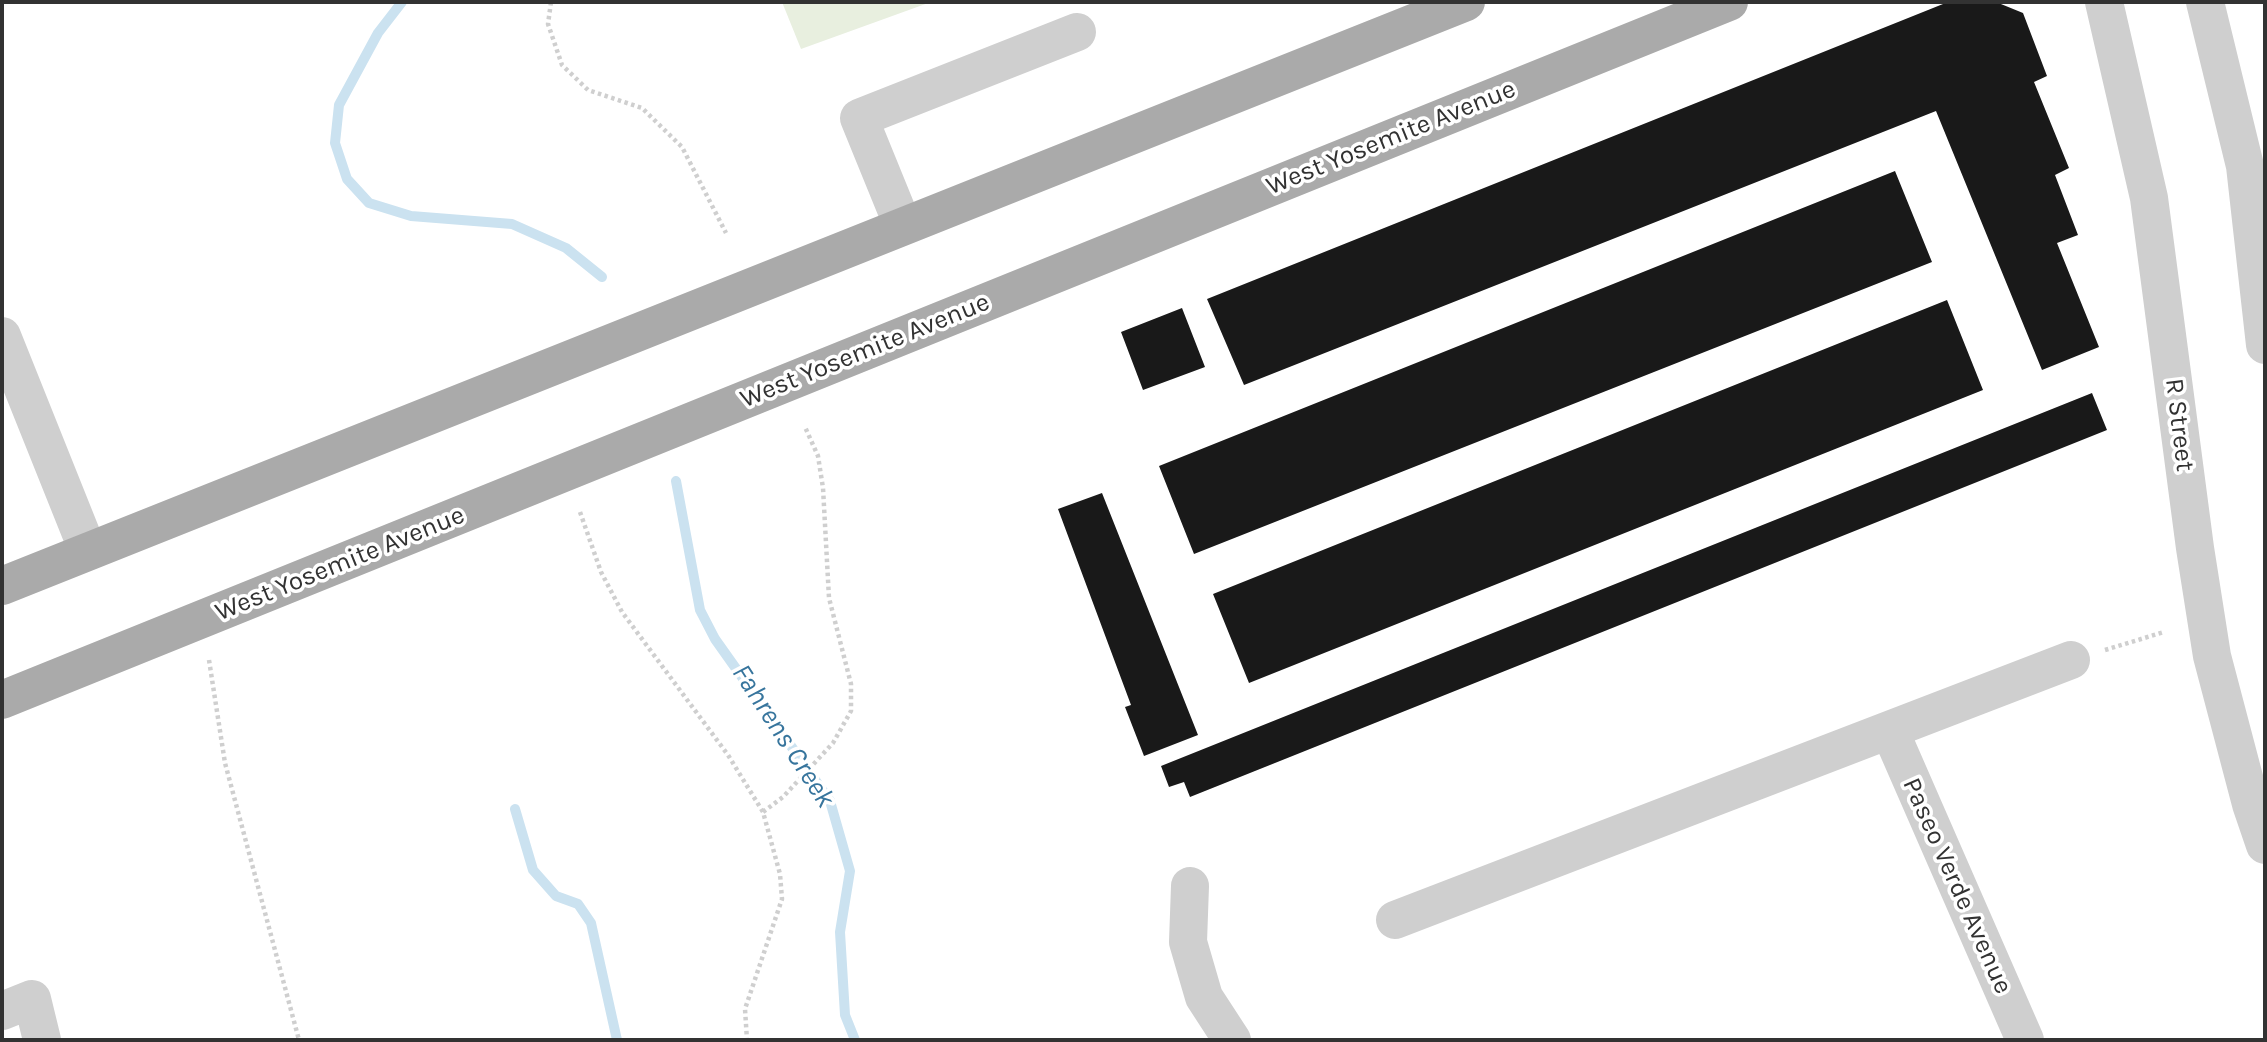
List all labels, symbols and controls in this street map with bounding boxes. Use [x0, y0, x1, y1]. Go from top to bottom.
street label: West Yosemite Avenue [1262, 74, 1520, 202]
street label: West Yosemite Avenue [736, 287, 994, 415]
street label: R Street [2158, 377, 2200, 473]
street label: West Yosemite Avenue [211, 500, 469, 628]
water label: Fahrens Creek [724, 658, 842, 814]
street label: Paseo Verde Avenue [1895, 773, 2019, 999]

